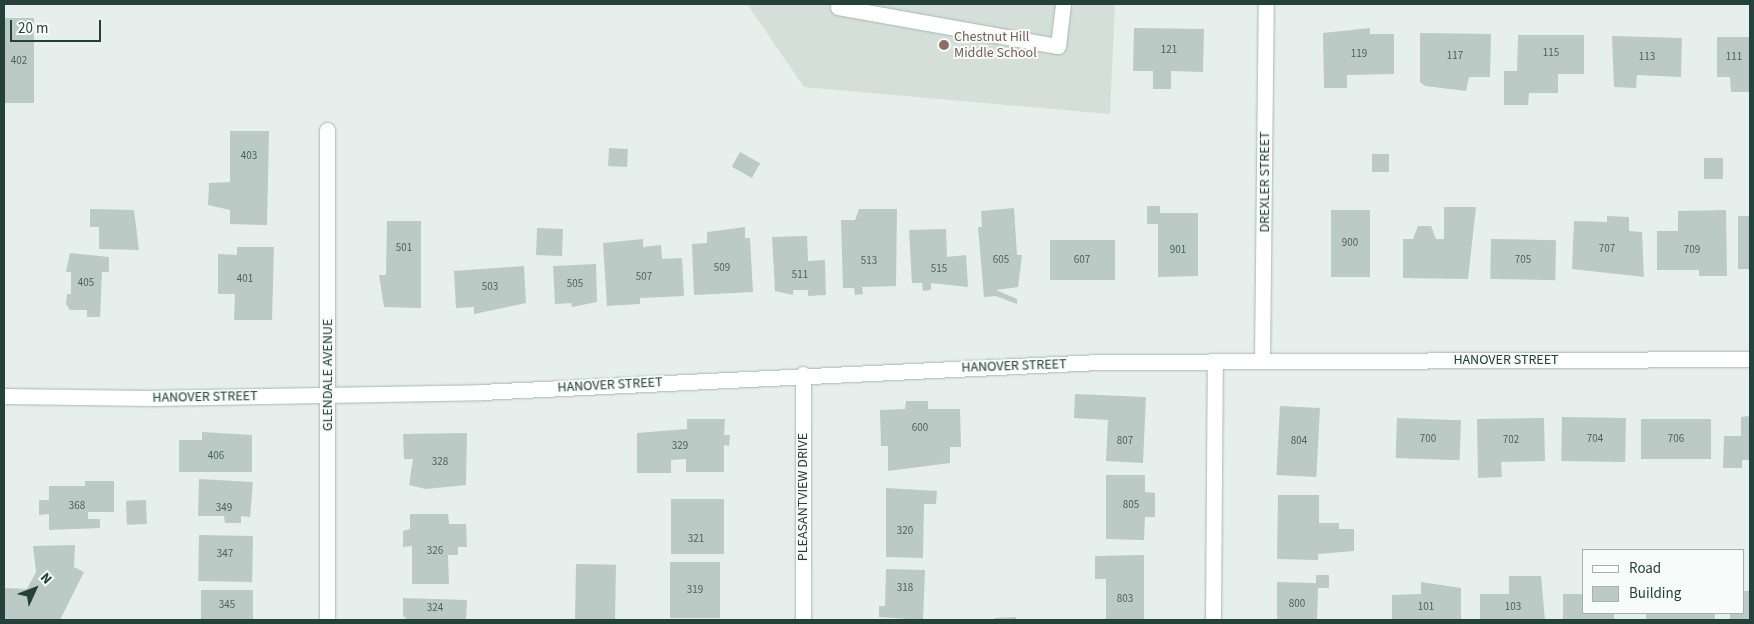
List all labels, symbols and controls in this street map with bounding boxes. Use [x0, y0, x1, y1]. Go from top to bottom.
scale bar [12, 10, 104, 42]
text: 20 m [18, 18, 48, 39]
place label: Chestnut Hill Middle School [954, 29, 1037, 62]
marker: Chestnut Hill Middle School [938, 39, 950, 51]
house number: 121 [1161, 43, 1177, 57]
house number: 115 [1543, 46, 1559, 60]
house number: 119 [1351, 47, 1367, 61]
house number: 117 [1447, 49, 1463, 63]
house number: 113 [1639, 50, 1655, 64]
house number: 111 [1726, 50, 1742, 64]
house number: 402 [11, 54, 27, 68]
street label: DREXLER STREET [1257, 131, 1273, 233]
house number: 403 [241, 149, 257, 163]
house number: 900 [1342, 236, 1358, 250]
house number: 501 [396, 241, 412, 255]
house number: 707 [1599, 242, 1615, 256]
house number: 901 [1170, 243, 1186, 257]
house number: 709 [1684, 243, 1700, 257]
house number: 605 [993, 253, 1009, 267]
house number: 607 [1074, 253, 1090, 267]
house number: 705 [1515, 253, 1531, 267]
house number: 513 [861, 254, 877, 268]
house number: 509 [714, 261, 730, 275]
house number: 515 [931, 262, 947, 276]
house number: 511 [792, 268, 808, 282]
house number: 507 [636, 270, 652, 284]
house number: 401 [237, 272, 253, 286]
house number: 405 [78, 276, 94, 290]
house number: 505 [567, 277, 583, 291]
house number: 503 [482, 280, 498, 294]
street label: GLENDALE AVENUE [320, 319, 336, 431]
street label: HANOVER STREET [1453, 352, 1559, 368]
street label: HANOVER STREET [961, 356, 1067, 376]
street label: HANOVER STREET [557, 374, 663, 396]
street label: HANOVER STREET [152, 388, 258, 406]
house number: 600 [912, 421, 928, 435]
house number: 700 [1420, 432, 1436, 446]
house number: 704 [1587, 432, 1603, 446]
house number: 706 [1668, 432, 1684, 446]
street label: PLEASANTVIEW DRIVE [795, 433, 811, 561]
house number: 702 [1503, 433, 1519, 447]
house number: 807 [1117, 434, 1133, 448]
house number: 804 [1291, 434, 1307, 448]
house number: 329 [672, 439, 688, 453]
house number: 406 [208, 449, 224, 463]
house number: 328 [432, 455, 448, 469]
house number: 805 [1123, 498, 1139, 512]
house number: 368 [69, 499, 85, 513]
house number: 349 [216, 501, 232, 515]
house number: 320 [897, 524, 913, 538]
house number: 321 [688, 532, 704, 546]
house number: 326 [427, 544, 443, 558]
house number: 347 [217, 547, 233, 561]
legend [1582, 549, 1744, 614]
text: Road [1629, 558, 1661, 579]
north arrow [10, 564, 60, 614]
text: N [35, 569, 56, 589]
house number: 318 [897, 581, 913, 595]
house number: 319 [687, 583, 703, 597]
text: Building [1629, 583, 1681, 604]
house number: 803 [1117, 592, 1133, 606]
house number: 800 [1289, 597, 1305, 611]
house number: 345 [219, 598, 235, 612]
house number: 101 [1418, 600, 1434, 614]
house number: 103 [1505, 600, 1521, 614]
house number: 324 [427, 601, 443, 615]

